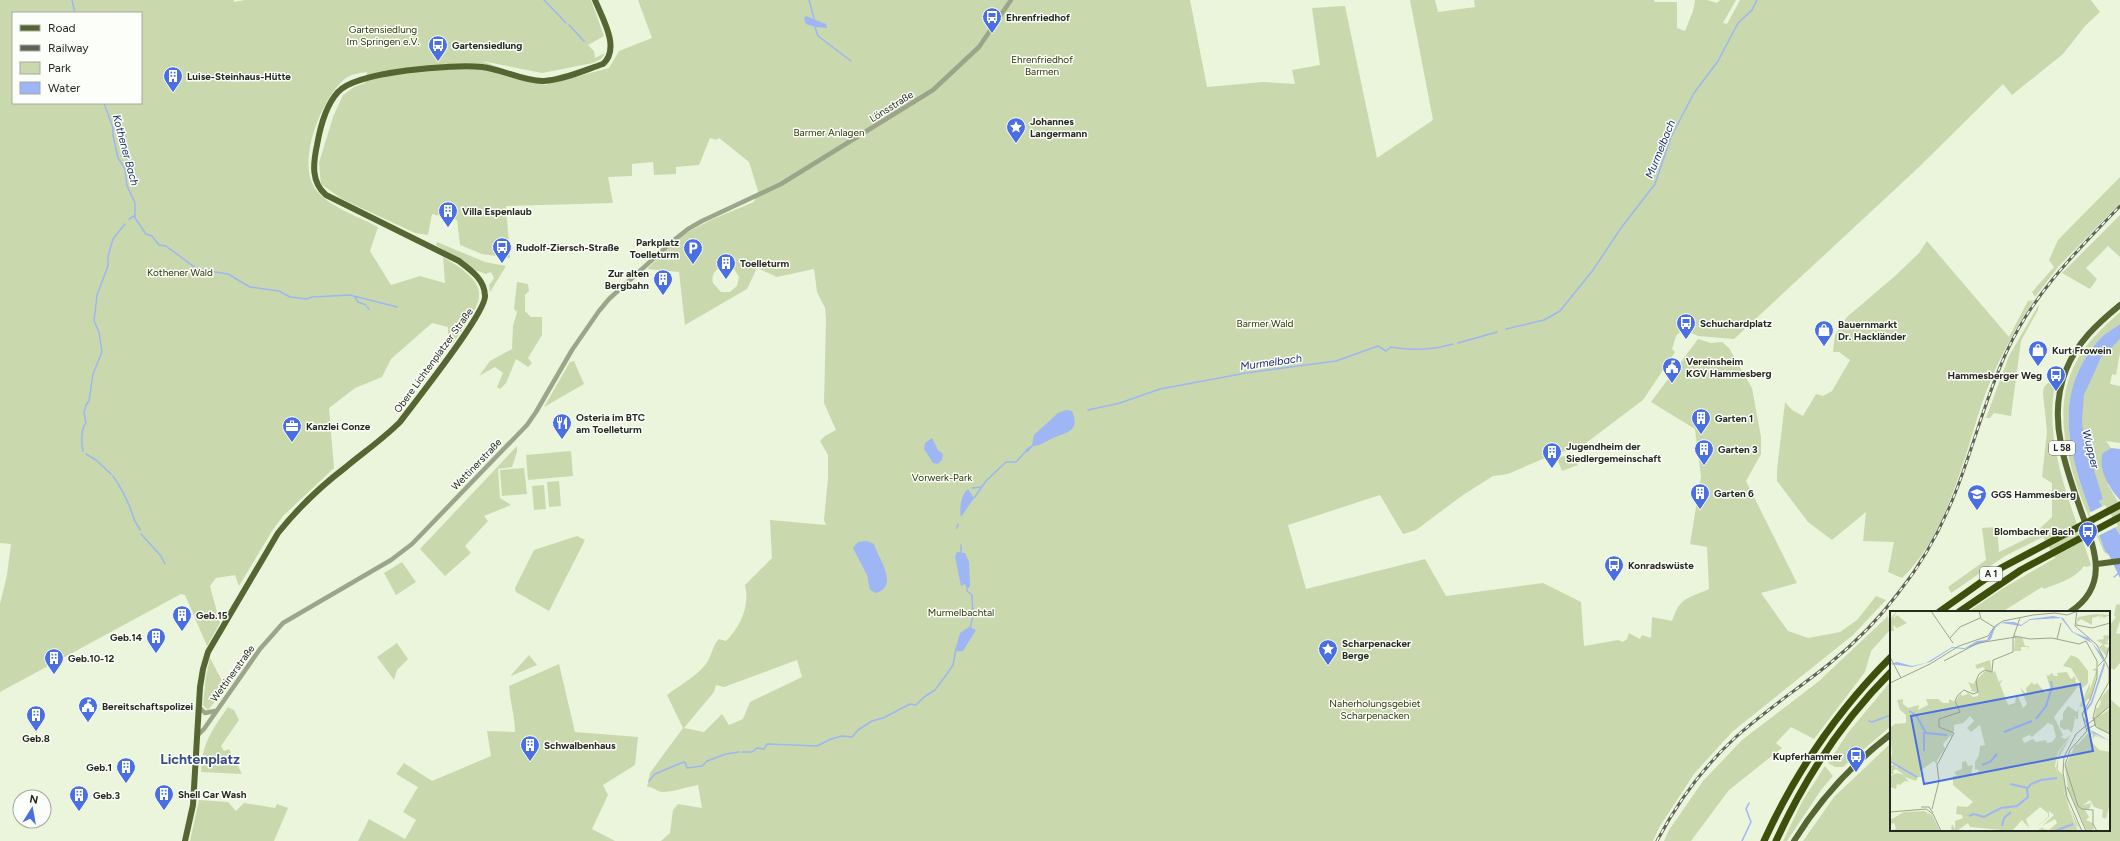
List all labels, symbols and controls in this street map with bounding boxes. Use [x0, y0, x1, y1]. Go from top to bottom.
bus stop icon: Ehrenfriedhof [981, 6, 1003, 34]
place label: Ehrenfriedhof [1006, 11, 1070, 24]
legend [12, 12, 142, 104]
text: Road [48, 21, 76, 35]
park label: Gartensiedlung Im Springen e.V. [347, 23, 419, 48]
bus stop icon: Gartensiedlung [427, 34, 449, 62]
place label: Gartensiedlung [452, 39, 522, 52]
text: Railway [48, 41, 89, 55]
park label: Ehrenfriedhof Barmen [1011, 53, 1073, 78]
text: Park [48, 61, 71, 75]
building icon: Luise-Steinhaus-Hütte [162, 65, 184, 93]
place label: Luise-Steinhaus-Hütte [187, 70, 291, 83]
text: Water [48, 81, 80, 95]
street label: Lönsstraße [867, 88, 916, 125]
water label: Kothener Bach [110, 113, 141, 187]
place label: Johannes Langermann [1030, 115, 1087, 140]
place icon: Johannes Langermann [1005, 116, 1027, 144]
water label: Murmelbach [1643, 118, 1678, 180]
park label: Barmer Anlagen [794, 126, 865, 139]
building icon: Villa Espenlaub [437, 200, 459, 228]
place label: Villa Espenlaub [462, 205, 532, 218]
bus stop icon: Rudolf-Ziersch-Straße [491, 236, 513, 264]
place label: Parkplatz Toelleturm [630, 236, 679, 261]
parking icon: Parkplatz Toelleturm [682, 237, 704, 265]
place label: Rudolf-Ziersch-Straße [516, 241, 620, 254]
building icon: Toelleturm [715, 252, 737, 280]
place label: Toelleturm [740, 257, 789, 270]
park label: Kothener Wald [147, 266, 213, 279]
place label: Zur alten Bergbahn [605, 267, 649, 292]
building icon: Zur alten Bergbahn [652, 268, 674, 296]
street label: Obere Lichtenplatzer Straße [391, 305, 476, 415]
bus stop icon: Schuchardplatz [1675, 312, 1697, 340]
park label: Barmer Wald [1237, 317, 1294, 330]
place label: Schuchardplatz [1700, 317, 1772, 330]
place label: Bauernmarkt Dr. Hackländer [1838, 318, 1906, 343]
shop icon: Bauernmarkt Dr. Hackländer [1813, 319, 1835, 347]
shop icon: Kurt Frowein [2027, 339, 2049, 367]
place label: Kurt Frowein [2052, 344, 2112, 357]
water label: Murmelbach [1239, 352, 1303, 373]
place label: Vereinsheim KGV Hammesberg [1686, 355, 1771, 380]
public building icon: Vereinsheim KGV Hammesberg [1661, 356, 1683, 384]
bus stop icon: Hammesberger Weg [2045, 364, 2067, 392]
place label: Hammesberger Weg [1948, 369, 2042, 382]
building icon: Garten 1 [1690, 407, 1712, 435]
place label: Osteria im BTC am Toelleturm [576, 411, 645, 436]
restaurant icon: Osteria im BTC am Toelleturm [551, 412, 573, 440]
place label: Garten 1 [1715, 412, 1753, 425]
office icon: Kanzlei Conze [281, 415, 303, 443]
place label: Kanzlei Conze [306, 420, 371, 433]
water label: Wupper [2079, 428, 2102, 471]
street label: Wettinerstraße [448, 435, 505, 493]
building icon: Garten 3 [1693, 438, 1715, 466]
place label: Jugendheim der Siedlergemeinschaft [1566, 440, 1661, 465]
building icon: Jugendheim der Siedlergemeinschaft [1541, 441, 1563, 469]
road number: L 58 [2049, 441, 2075, 455]
place label: Garten 3 [1718, 443, 1758, 456]
park label: Vorwerk-Park [912, 471, 972, 484]
building icon: Garten 6 [1689, 482, 1711, 510]
school or university icon: GGS Hammesberg [1966, 483, 1988, 511]
place label: Garten 6 [1714, 487, 1754, 500]
place label: GGS Hammesberg [1991, 488, 2076, 501]
bus stop icon: Blombacher Bach [2077, 520, 2099, 548]
place label: Blombacher Bach [1994, 525, 2074, 538]
bus stop icon: Konradswüste [1603, 554, 1625, 582]
place label: Konradswüste [1628, 559, 1694, 572]
road number: A 1 [1980, 567, 2002, 581]
building icon: Geb.15 [171, 604, 193, 632]
park label: Murmelbachtal [928, 606, 994, 619]
place label: Geb.15 [196, 609, 228, 622]
inset map [1890, 611, 2110, 831]
building icon: Geb.14 [145, 626, 167, 654]
place label: Geb.14 [110, 631, 143, 644]
place label: Scharpenacker Berge [1342, 637, 1411, 662]
place icon: Scharpenacker Berge [1317, 638, 1339, 666]
street label: Wettinerstraße [207, 642, 258, 704]
building icon: Geb.10-12 [43, 647, 65, 675]
place label: Geb.10-12 [68, 652, 114, 665]
public building icon: Bereitschaftspolizei [77, 695, 99, 723]
park label: Naherholungsgebiet Scharpenacken [1329, 697, 1421, 722]
place label: Bereitschaftspolizei [102, 700, 194, 713]
building icon: Geb.8 [25, 704, 47, 732]
place label: Geb.8 [22, 732, 50, 745]
building icon: Schwalbenhaus [519, 734, 541, 762]
place label: Schwalbenhaus [544, 739, 616, 752]
bus stop icon: Kupferhammer [1845, 745, 1867, 773]
place label: Kupferhammer [1773, 750, 1842, 763]
district label: Lichtenplatz [160, 751, 240, 768]
building icon: Geb.1 [115, 756, 137, 784]
place label: Geb.1 [86, 761, 112, 774]
building icon: Shell Car Wash [153, 783, 175, 811]
building icon: Geb.3 [68, 784, 90, 812]
place label: Shell Car Wash [178, 788, 247, 801]
north arrow [12, 789, 52, 829]
place label: Geb.3 [93, 789, 120, 802]
text: N [28, 792, 39, 807]

